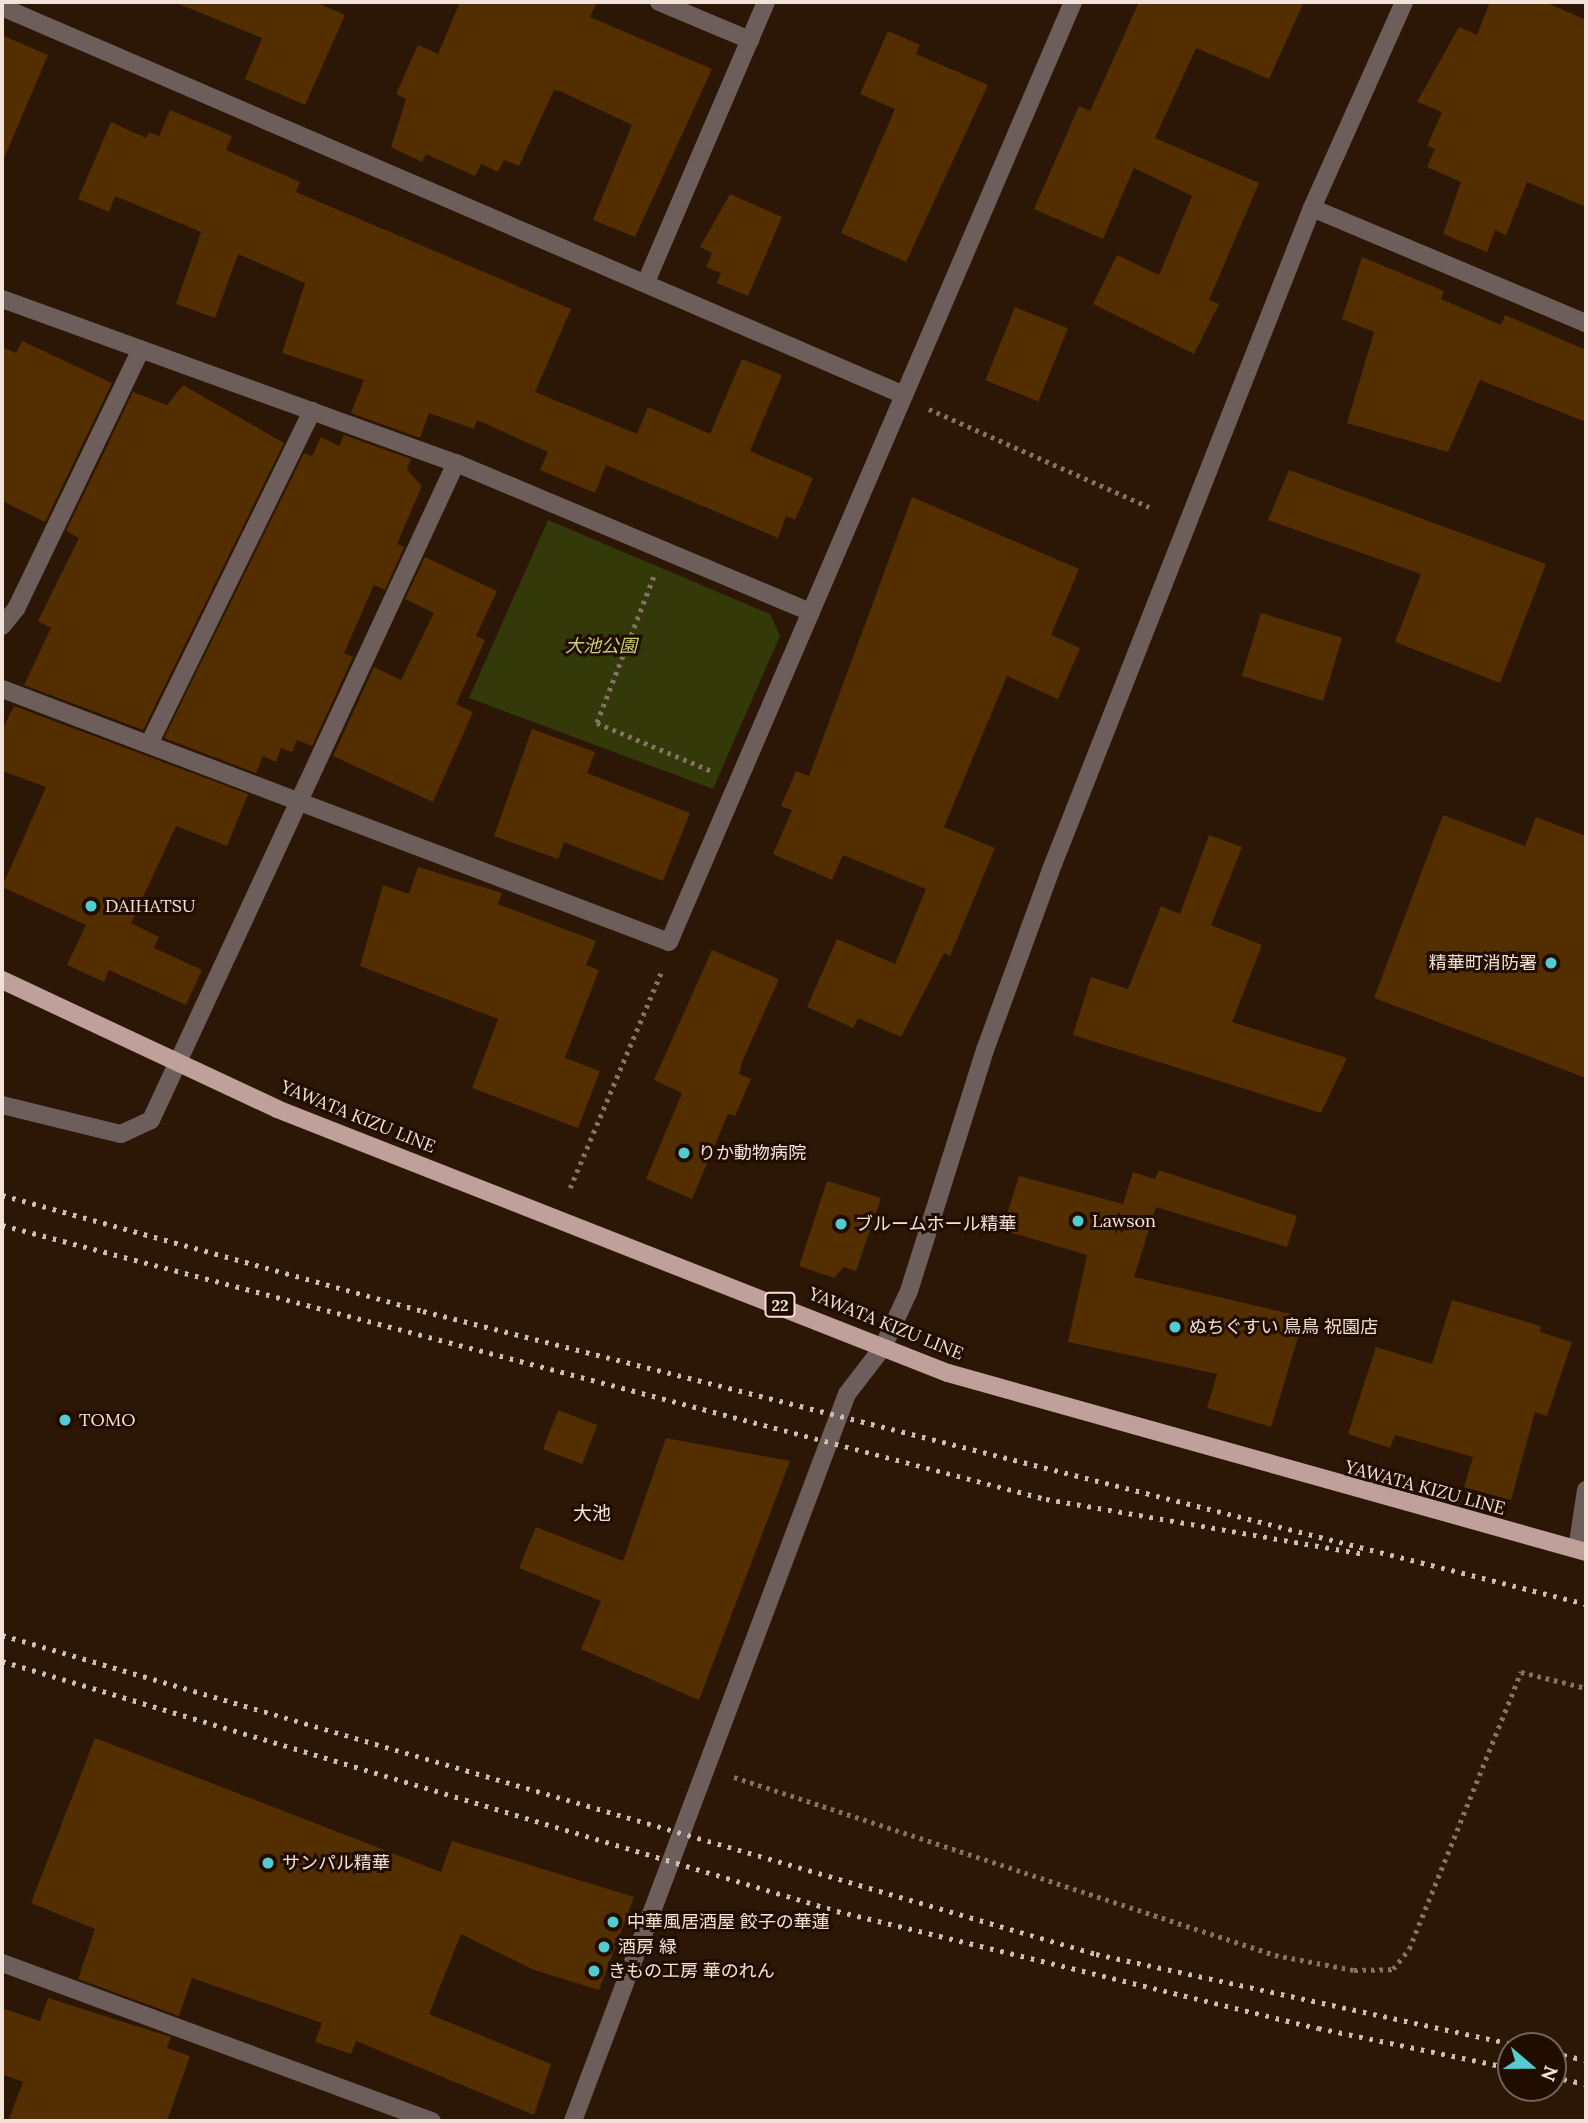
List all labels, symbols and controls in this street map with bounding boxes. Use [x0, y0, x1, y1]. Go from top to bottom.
park label: 大池公園 [565, 635, 637, 657]
place label: DAIHATSU [105, 895, 196, 917]
marker: DAIHATSU [83, 898, 99, 914]
place label: 精華町消防署 [1429, 952, 1537, 974]
marker: 精華町消防署 [1543, 955, 1559, 971]
street label: YAWATA KIZU LINE [277, 1076, 439, 1158]
place label: りか動物病院 [698, 1142, 806, 1164]
marker: りか動物病院 [676, 1145, 692, 1161]
place label: Lawson [1092, 1210, 1156, 1232]
place label: ブルームホール精華 [855, 1213, 1017, 1235]
marker: Lawson [1070, 1213, 1086, 1229]
marker: ブルームホール精華 [833, 1216, 849, 1232]
street label: YAWATA KIZU LINE [805, 1283, 967, 1365]
road number: 22 [764, 1292, 796, 1317]
place label: ぬちぐすい 鳥鳥 祝園店 [1189, 1316, 1378, 1338]
marker: ぬちぐすい 鳥鳥 祝園店 [1167, 1319, 1183, 1335]
place label: TOMO [79, 1409, 135, 1431]
marker: TOMO [57, 1412, 73, 1428]
street label: YAWATA KIZU LINE [1342, 1456, 1508, 1520]
district label: 大池 [573, 1503, 611, 1525]
place label: サンパル精華 [282, 1852, 390, 1874]
marker: サンパル精華 [260, 1855, 276, 1871]
place label: 中華風居酒屋 餃子の華蓮 [627, 1911, 830, 1933]
marker: 中華風居酒屋 餃子の華蓮 [605, 1914, 621, 1930]
place label: 酒房 緑 [618, 1936, 677, 1958]
marker: 酒房 緑 [596, 1939, 612, 1955]
place label: きもの工房 華のれん [608, 1960, 775, 1982]
marker: きもの工房 華のれん [586, 1963, 602, 1979]
north arrow [1497, 2032, 1567, 2102]
text: N [1536, 2062, 1564, 2085]

